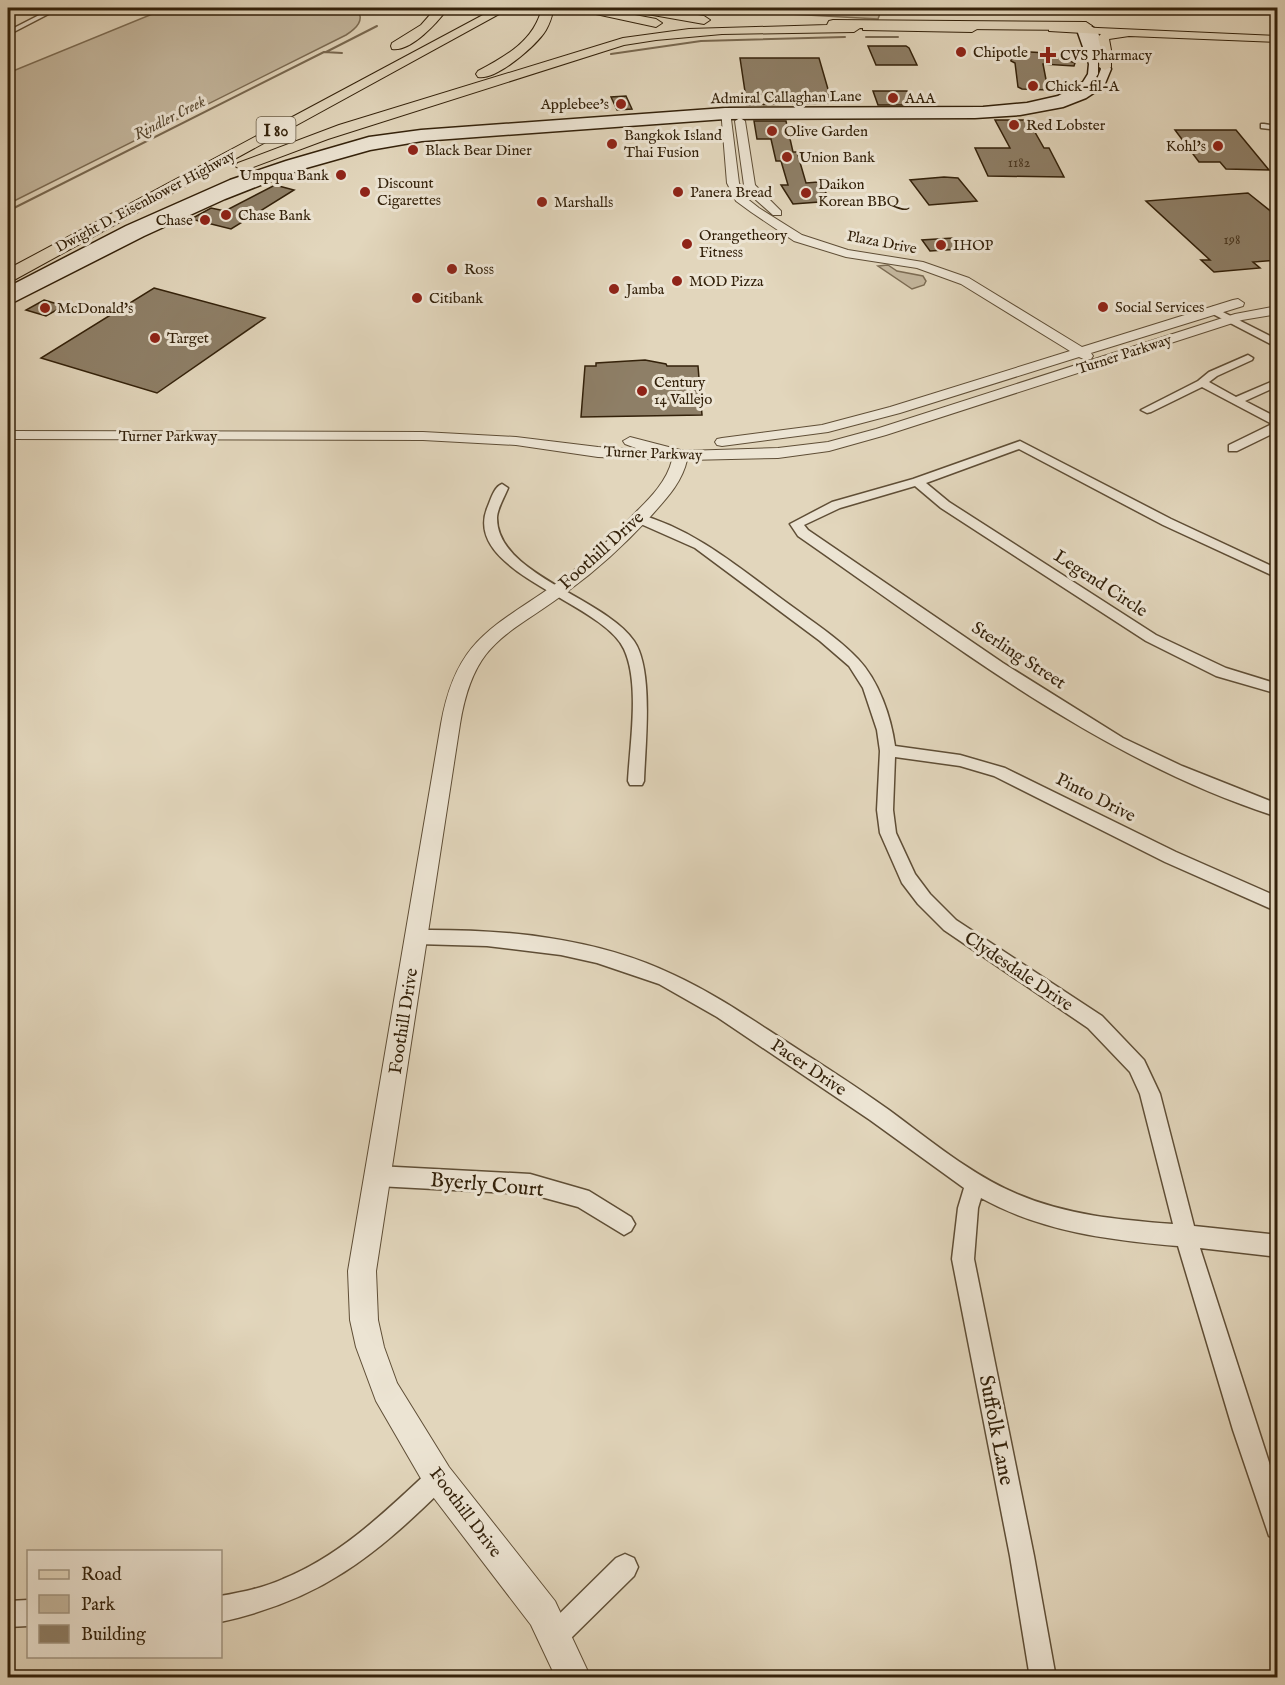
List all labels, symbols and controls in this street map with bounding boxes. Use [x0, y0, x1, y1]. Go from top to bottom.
place label: Chipotle [973, 43, 1028, 62]
marker: Chipotle [954, 45, 968, 59]
place label: CVS Pharmacy [1060, 46, 1153, 65]
marker: CVS Pharmacy [1041, 48, 1055, 62]
place label: Chick-fil-A [1045, 77, 1120, 96]
marker: Chick-fil-A [1026, 79, 1040, 93]
street label: Admiral Callaghan Lane [709, 87, 862, 108]
place label: AAA [904, 89, 936, 108]
marker: AAA [886, 91, 900, 105]
water label: Rindler Creek [131, 92, 210, 145]
place label: Applebee's [540, 95, 609, 114]
marker: Applebee's [614, 97, 628, 111]
place label: Red Lobster [1026, 116, 1106, 135]
road number: I 80 [256, 117, 296, 143]
marker: Red Lobster [1007, 118, 1021, 132]
place label: Olive Garden [784, 122, 868, 141]
marker: Olive Garden [765, 124, 779, 138]
place label: Bangkok Island Thai Fusion [624, 126, 723, 162]
marker: Bangkok Island Thai Fusion [605, 137, 619, 151]
place label: Kohl's [1166, 137, 1206, 156]
marker: Kohl's [1211, 139, 1225, 153]
place label: Black Bear Diner [425, 141, 532, 160]
marker: Black Bear Diner [406, 143, 420, 157]
street label: Dwight D. Eisenhower Highway [52, 146, 239, 257]
place label: Union Bank [799, 148, 876, 167]
marker: Union Bank [780, 150, 794, 164]
house number: 1182 [1008, 154, 1031, 172]
place label: Umpqua Bank [240, 166, 330, 185]
marker: Umpqua Bank [334, 168, 348, 182]
place label: Discount Cigarettes [377, 174, 441, 210]
place label: Daikon Korean BBQ [818, 175, 910, 211]
place label: Panera Bread [690, 183, 773, 202]
marker: Discount Cigarettes [358, 185, 372, 199]
marker: Panera Bread [671, 185, 685, 199]
marker: Daikon Korean BBQ [799, 186, 813, 200]
place label: Marshalls [554, 193, 613, 212]
marker: Marshalls [535, 195, 549, 209]
place label: Chase Bank [238, 206, 312, 225]
marker: Chase Bank [219, 208, 233, 222]
place label: Chase [156, 211, 193, 230]
marker: Chase [198, 213, 212, 227]
place label: Orangetheory Fitness [699, 226, 788, 262]
street label: Plaza Drive [845, 226, 919, 259]
house number: 198 [1224, 231, 1240, 249]
place label: IHOP [953, 236, 993, 255]
marker: Orangetheory Fitness [680, 237, 694, 251]
marker: IHOP [934, 238, 948, 252]
place label: Ross [464, 260, 494, 279]
marker: Ross [445, 262, 459, 276]
place label: MOD Pizza [689, 272, 764, 291]
marker: MOD Pizza [670, 274, 684, 288]
place label: Jamba [624, 280, 665, 299]
marker: Jamba [607, 282, 621, 296]
place label: Citibank [429, 289, 484, 308]
marker: Citibank [410, 291, 424, 305]
place label: Social Services [1115, 298, 1204, 317]
place label: McDonald's [57, 299, 133, 318]
marker: Social Services [1096, 300, 1110, 314]
marker: McDonald's [38, 301, 52, 315]
place label: Target [167, 329, 209, 348]
street label: Turner Parkway [1074, 330, 1175, 379]
marker: Target [148, 331, 162, 345]
place label: Century 14 Vallejo [654, 373, 712, 409]
marker: Century 14 Vallejo [635, 384, 649, 398]
street label: Turner Parkway [119, 427, 218, 446]
street label: Turner Parkway [603, 442, 703, 465]
street label: Foothill Drive [555, 507, 649, 595]
street label: Legend Circle [1049, 545, 1151, 623]
street label: Sterling Street [967, 617, 1070, 695]
street label: Pinto Drive [1052, 768, 1139, 828]
street label: Clydesdale Drive [959, 927, 1077, 1017]
street label: Foothill Drive [385, 967, 424, 1076]
street label: Pacer Drive [766, 1035, 850, 1102]
street label: Byerly Court [429, 1167, 545, 1204]
street label: Suffolk Lane [972, 1373, 1020, 1488]
street label: Foothill Drive [423, 1463, 506, 1563]
legend [27, 1550, 222, 1658]
text: Road [81, 1564, 122, 1587]
text: Park [81, 1594, 116, 1617]
text: Building [81, 1624, 146, 1647]

